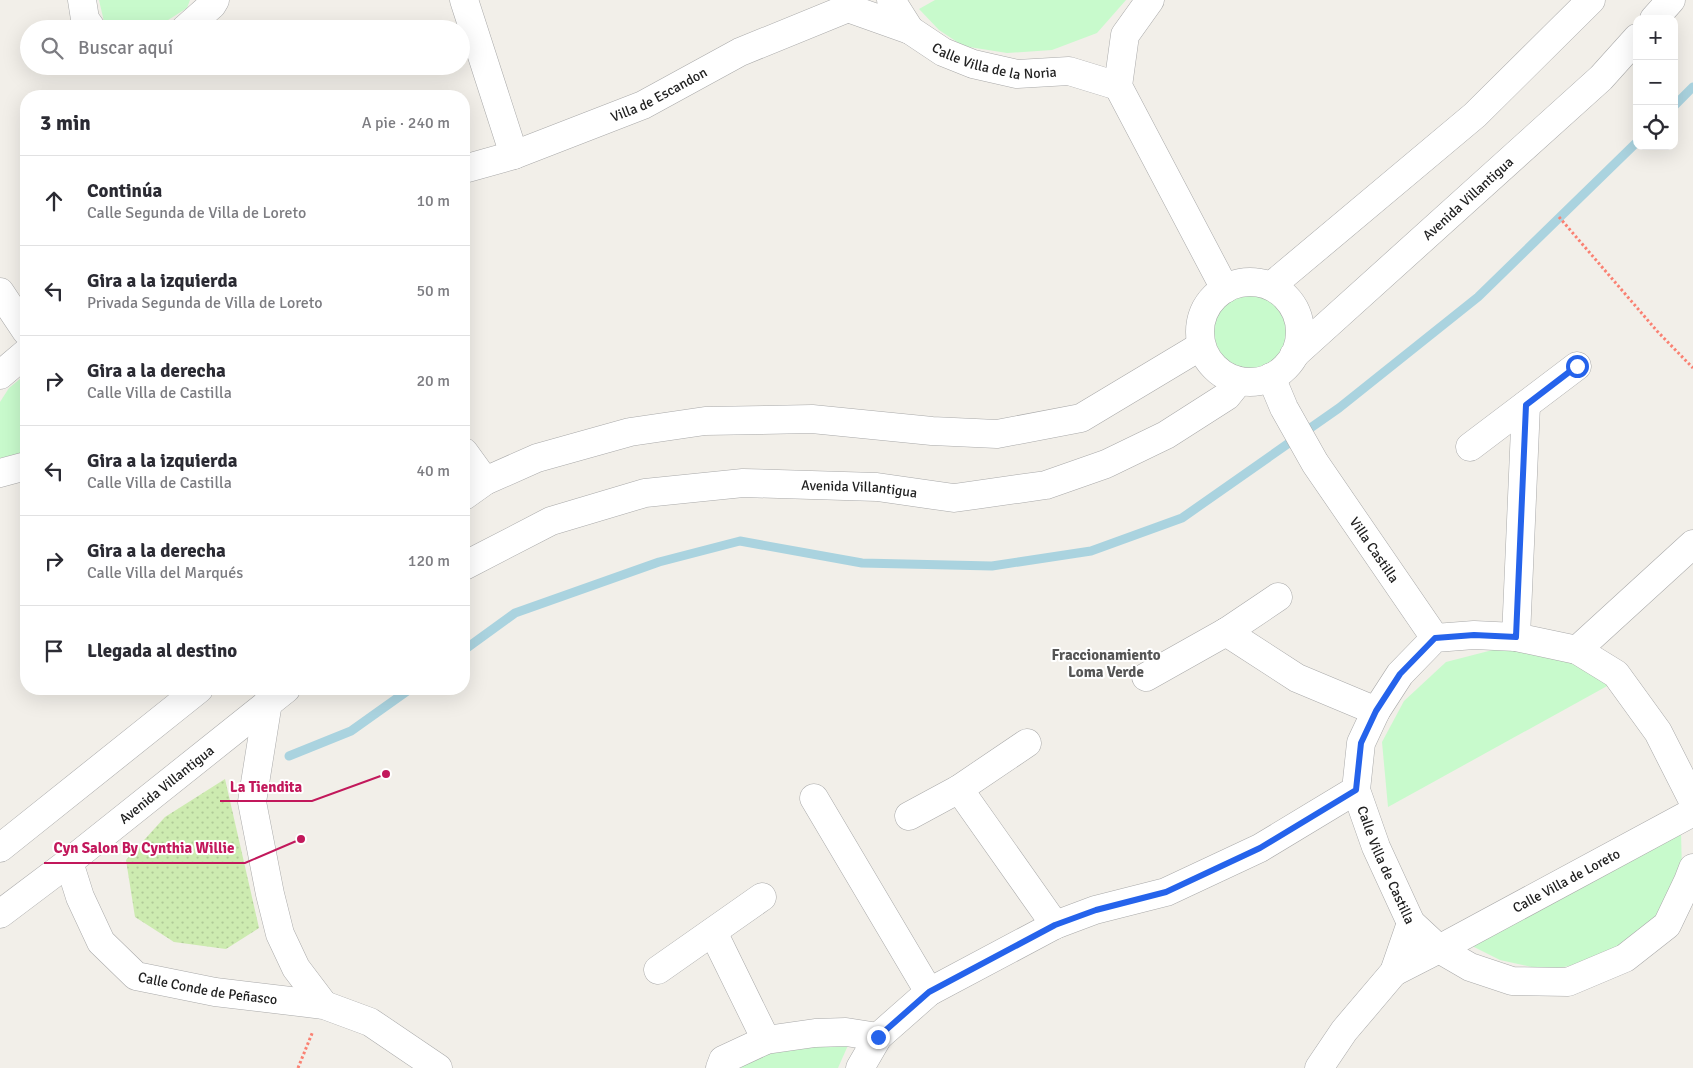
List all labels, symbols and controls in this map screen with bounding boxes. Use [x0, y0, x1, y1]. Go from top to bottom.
map controls [1633, 15, 1678, 150]
button: + [1633, 15, 1678, 60]
search box [20, 20, 470, 75]
icon: search [38, 34, 66, 62]
text: Buscar aquí [78, 36, 173, 60]
street label: Calle Villa de la Noria [928, 39, 1057, 84]
button: − [1633, 60, 1678, 105]
street label: Villa de Escandon [608, 64, 710, 126]
button: locate [1633, 105, 1678, 150]
text: 3 min [40, 110, 91, 136]
text: A pie · 240 m [362, 113, 450, 133]
street label: Avenida Villantigua [1419, 153, 1517, 244]
text: Continúa [87, 179, 162, 203]
icon: ahead [40, 187, 68, 215]
text: 10 m [416, 191, 450, 211]
text: Calle Segunda de Villa de Loreto [87, 203, 306, 223]
text: Gira a la izquierda [87, 269, 237, 293]
icon: left [40, 277, 68, 305]
text: 50 m [416, 281, 450, 301]
text: Privada Segunda de Villa de Loreto [87, 293, 323, 313]
route start [1566, 355, 1589, 378]
text: Gira a la derecha [87, 359, 226, 383]
icon: right [40, 367, 68, 395]
text: 20 m [416, 371, 450, 391]
text: Calle Villa de Castilla [87, 383, 232, 403]
text: Gira a la izquierda [87, 449, 237, 473]
icon: left [40, 457, 68, 485]
text: 40 m [416, 461, 450, 481]
text: Calle Villa de Castilla [87, 473, 232, 493]
street label: Avenida Villantigua [801, 477, 918, 502]
street label: Villa Castilla [1346, 514, 1403, 586]
text: Gira a la derecha [87, 539, 226, 563]
icon: right [40, 547, 68, 575]
text: 120 m [408, 551, 450, 571]
text: Calle Villa del Marqués [87, 563, 243, 583]
icon: arrive [40, 637, 68, 665]
text: Llegada al destino [87, 639, 237, 663]
district label: Fraccionamiento Loma Verde [1051, 646, 1161, 681]
street label: Avenida Villantigua [116, 742, 218, 828]
callout: La Tiendita [220, 771, 312, 801]
text: La Tiendita [230, 778, 302, 796]
street label: Calle Villa de Castilla [1353, 804, 1418, 927]
callout: Cyn Salon By Cynthia Willie [44, 833, 245, 863]
text: Cyn Salon By Cynthia Willie [54, 839, 234, 857]
street label: Calle Villa de Loreto [1510, 845, 1623, 917]
street label: Calle Conde de Peñasco [136, 969, 278, 1008]
route end [867, 1026, 890, 1049]

